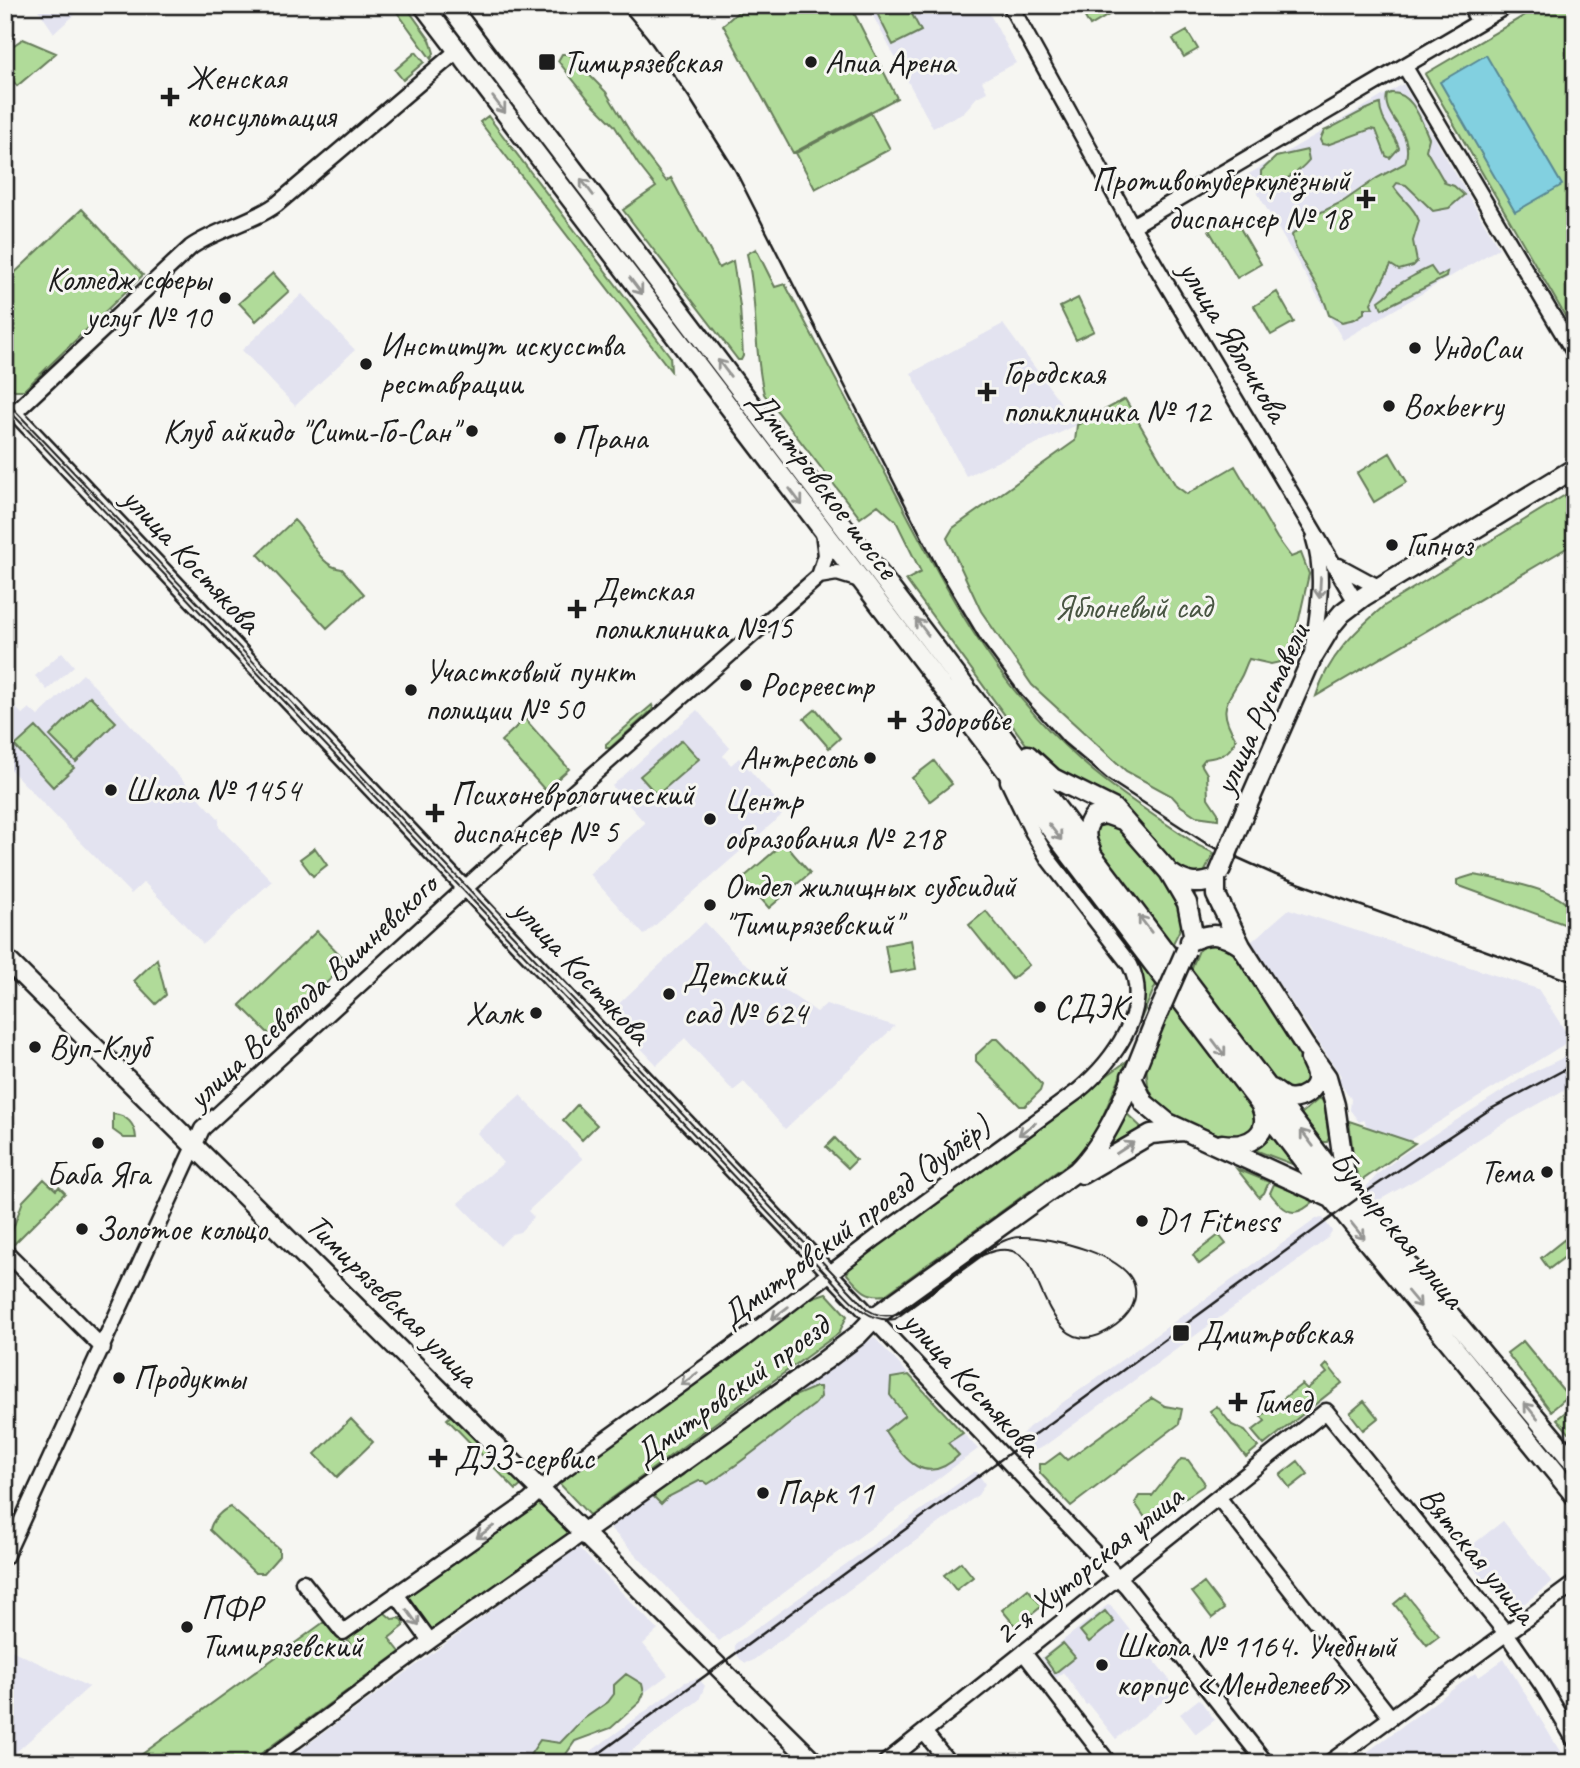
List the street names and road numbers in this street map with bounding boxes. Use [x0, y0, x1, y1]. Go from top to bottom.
street label: улица Яблочкова [1168, 251, 1300, 432]
street label: Дмитровское шоссе [739, 381, 910, 589]
street label: улица Костякова [112, 476, 272, 644]
street label: улица Руставели [1202, 615, 1320, 803]
street label: улица Всеволода Вишневского [177, 862, 448, 1119]
street label: улица Костякова [502, 887, 662, 1055]
street label: Дмитровский проезд (дублёр) [711, 1104, 1000, 1336]
street label: Бутырская улица [1321, 1141, 1476, 1318]
street label: Тимирязевская улица [297, 1204, 491, 1398]
street label: улица Костякова [892, 1299, 1052, 1467]
street label: Дмитровский проезд [625, 1303, 840, 1475]
street label: 2-я Хуторская улица [985, 1475, 1193, 1654]
street label: Вятская улица [1410, 1478, 1548, 1634]

